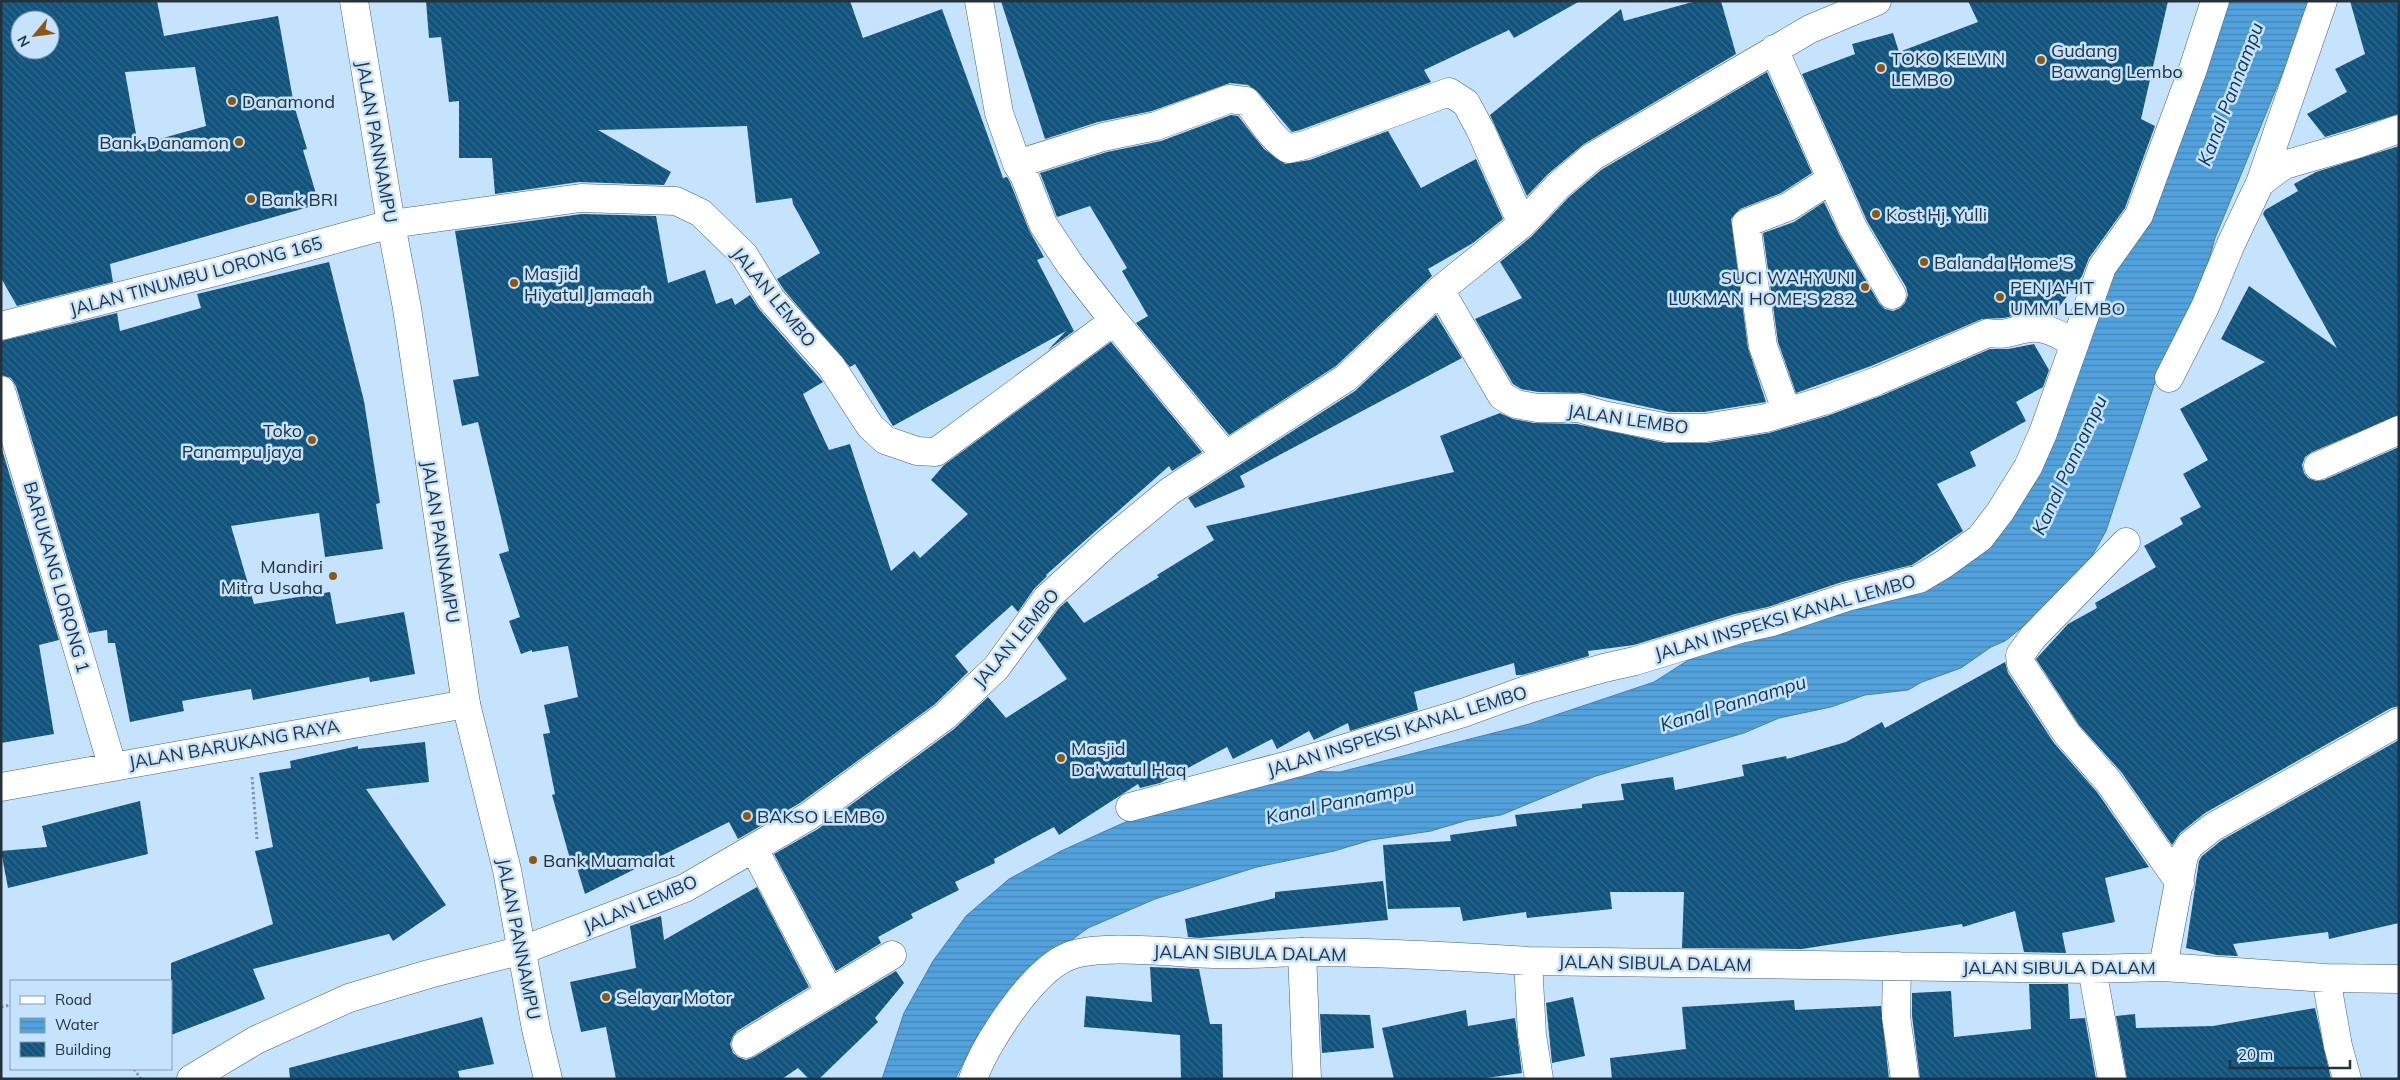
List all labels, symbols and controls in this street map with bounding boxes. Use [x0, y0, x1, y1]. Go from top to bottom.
north arrow [10, 10, 60, 60]
water label: Kanal Pannampu [2192, 19, 2268, 169]
text: N [13, 32, 34, 50]
place label: Gudang Bawang Lembo [2051, 39, 2183, 83]
place label: TOKO KELVIN LEMBO [1891, 47, 2005, 91]
marker: Gudang Bawang Lembo [2035, 54, 2047, 66]
street label: JALAN PANNAMPU [351, 59, 403, 225]
marker: TOKO KELVIN LEMBO [1875, 62, 1887, 74]
place label: Danamond [242, 90, 335, 113]
marker: Danamond [226, 95, 238, 107]
place label: Bank Danamon [99, 131, 229, 154]
marker: Bank Danamon [233, 136, 245, 148]
place label: Bank BRI [261, 188, 338, 211]
marker: Bank BRI [245, 193, 257, 205]
place label: Kost Hj. Yulli [1886, 203, 1987, 226]
marker: Kost Hj. Yulli [1870, 208, 1882, 220]
street label: JALAN TINUMBU LORONG 165 [67, 231, 325, 321]
street label: JALAN LEMBO [727, 242, 821, 352]
place label: Balanda Home'S [1934, 251, 2074, 274]
marker: Balanda Home'S [1918, 256, 1930, 268]
place label: Masjid Hiyatul Jamaah [524, 262, 653, 306]
place label: SUCI WAHYUNI LUKMAN HOME'S 282 [1668, 266, 1855, 310]
place label: PENJAHIT UMMI LEMBO [2010, 276, 2125, 320]
marker: Masjid Hiyatul Jamaah [508, 277, 520, 289]
marker: SUCI WAHYUNI LUKMAN HOME'S 282 [1859, 281, 1871, 293]
marker: PENJAHIT UMMI LEMBO [1994, 291, 2006, 303]
water label: Kanal Pannampu [2026, 391, 2112, 539]
street label: JALAN LEMBO [1566, 399, 1690, 439]
place label: Toko Panampu jaya [182, 419, 302, 463]
marker: Toko Panampu jaya [306, 434, 318, 446]
street label: JALAN PANNAMPU [417, 459, 465, 625]
street label: BARUKANG LORONG 1 [19, 479, 95, 675]
place label: Mandiri Mitra Usaha [221, 555, 323, 599]
street label: JALAN INSPEKSI KANAL LEMBO [1652, 569, 1918, 665]
marker: Mandiri Mitra Usaha [327, 570, 339, 582]
street label: JALAN LEMBO [968, 584, 1064, 692]
water label: Kanal Pannampu [1657, 669, 1809, 737]
street label: JALAN INSPEKSI KANAL LEMBO [1264, 680, 1530, 782]
street label: JALAN BARUKANG RAYA [127, 714, 341, 774]
place label: Masjid Da'watul Haq [1071, 737, 1187, 781]
marker: Masjid Da'watul Haq [1055, 752, 1067, 764]
water label: Kanal Pannampu [1263, 775, 1417, 829]
place label: BAKSO LEMBO [757, 805, 885, 828]
marker: BAKSO LEMBO [741, 810, 753, 822]
place label: Bank Muamalat [543, 849, 675, 872]
marker: Bank Muamalat [527, 854, 539, 866]
street label: JALAN PANNAMPU [492, 856, 546, 1022]
street label: JALAN LEMBO [579, 870, 701, 938]
street label: JALAN SIBULA DALAM [1153, 940, 1347, 966]
street label: JALAN SIBULA DALAM [1558, 950, 1752, 976]
street label: JALAN SIBULA DALAM [1962, 956, 2156, 979]
legend [10, 980, 172, 1070]
place label: Selayar Motor [616, 986, 733, 1009]
text: Road [55, 990, 92, 1009]
marker: Selayar Motor [600, 991, 612, 1003]
text: Water [55, 1015, 99, 1034]
scale bar [2230, 1038, 2350, 1070]
text: Building [55, 1040, 111, 1059]
text: 20 m [2238, 1045, 2273, 1064]

